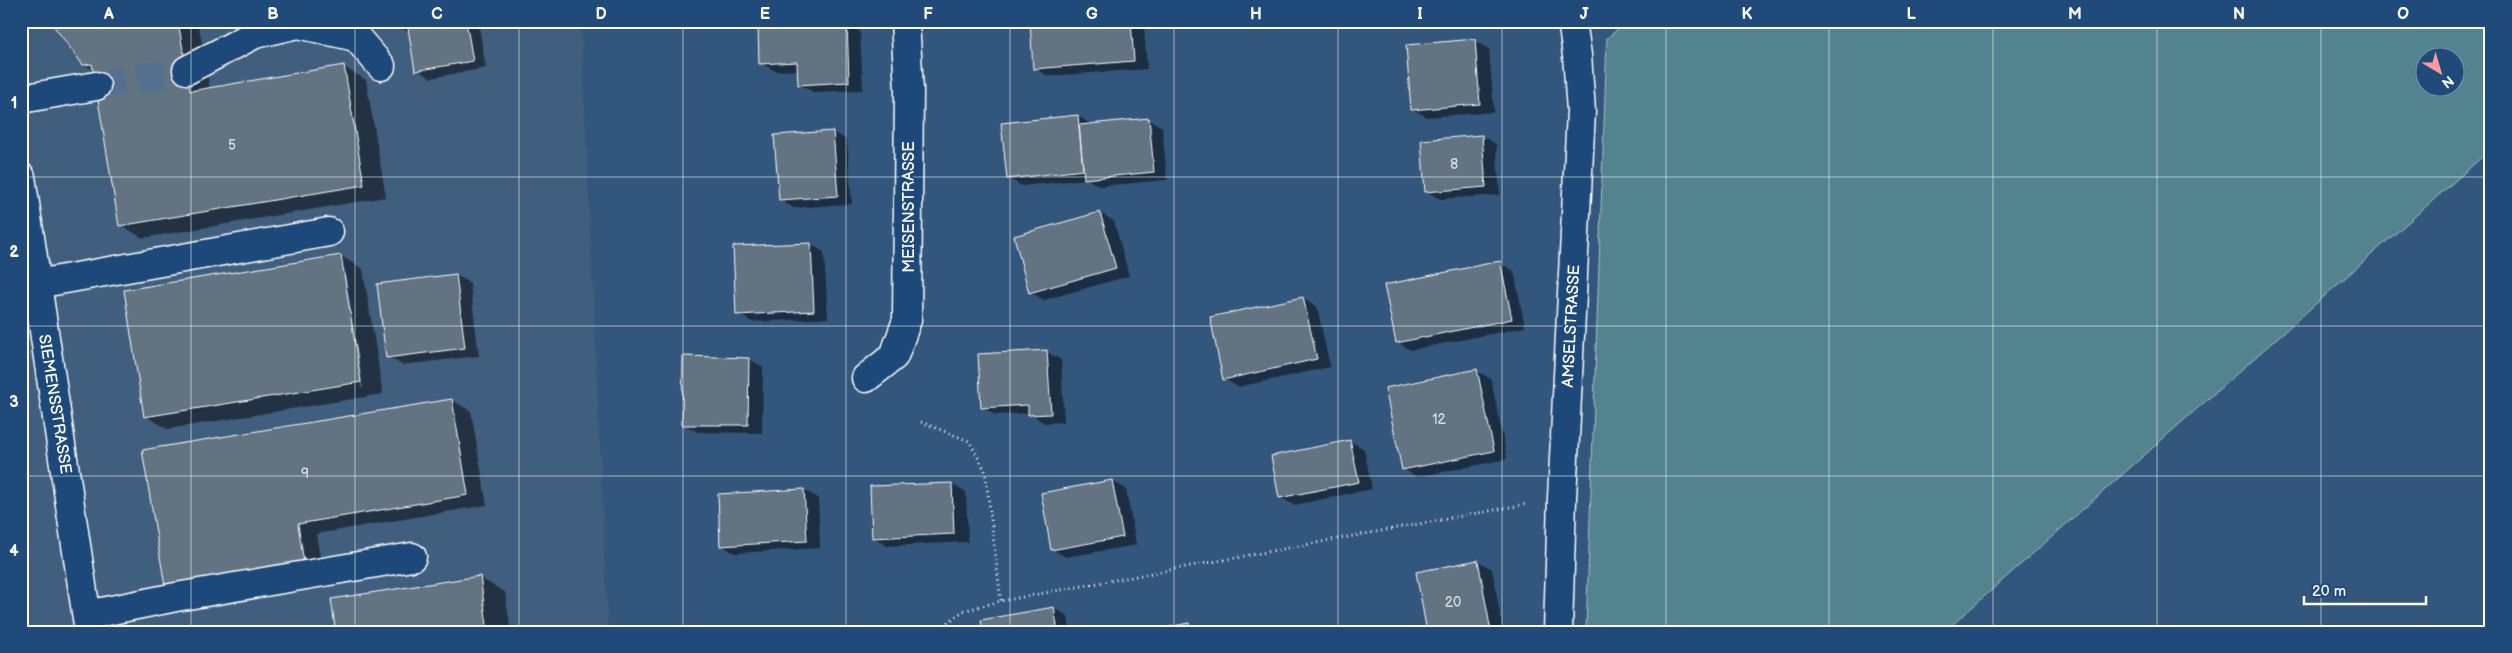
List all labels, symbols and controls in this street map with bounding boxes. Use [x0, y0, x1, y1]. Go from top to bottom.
text: A [103, 5, 114, 24]
text: B [267, 5, 279, 24]
text: C [431, 5, 443, 24]
text: D [595, 5, 607, 24]
text: E [760, 5, 770, 24]
text: F [923, 5, 933, 24]
text: G [1086, 5, 1098, 24]
text: H [1250, 5, 1262, 24]
text: I [1417, 5, 1423, 24]
text: J [1580, 5, 1589, 24]
text: K [1742, 5, 1753, 24]
text: L [1906, 5, 1916, 24]
text: M [2068, 5, 2082, 24]
text: N [2233, 5, 2245, 24]
text: O [2397, 5, 2409, 24]
north arrow [2414, 48, 2464, 98]
text: N [2438, 72, 2457, 92]
text: 1 [11, 94, 17, 113]
house number: 5 [228, 137, 236, 154]
street label: MEISENSTRASSE [900, 141, 919, 273]
house number: 8 [1450, 156, 1458, 173]
text: 2 [9, 243, 19, 262]
street label: AMSELSTRASSE [1559, 264, 1584, 388]
street label: SIEMENSSTRASSE [34, 333, 75, 476]
text: 3 [9, 393, 19, 412]
house number: 12 [1432, 411, 1447, 428]
house number: 9 [301, 465, 309, 482]
text: 4 [9, 542, 19, 561]
scale bar [2304, 573, 2427, 605]
text: 20 m [2312, 582, 2346, 601]
house number: 20 [1445, 594, 1461, 611]

